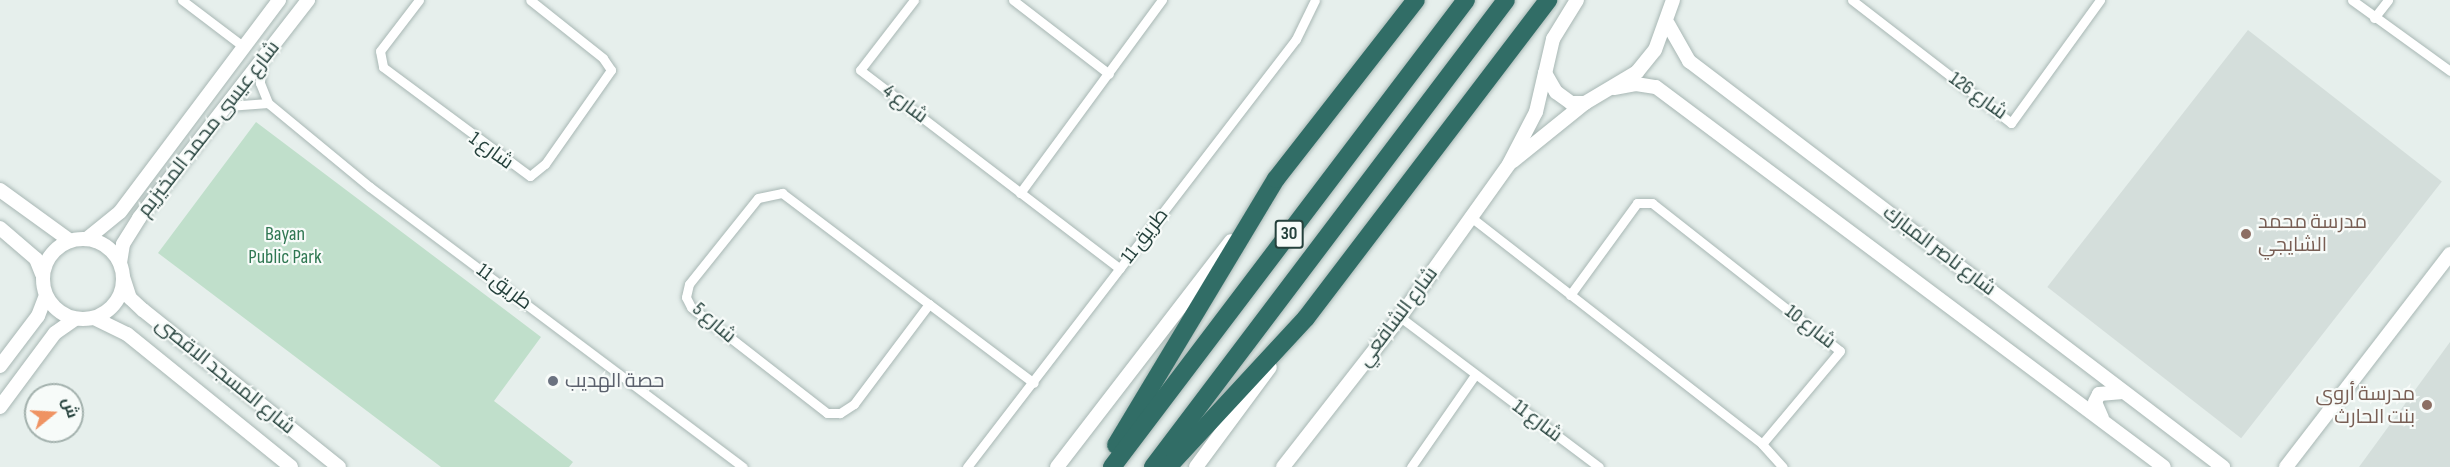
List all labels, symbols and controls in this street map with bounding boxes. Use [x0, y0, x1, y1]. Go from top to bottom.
street label: شارع عيسى محمد المخيزيم [133, 36, 285, 222]
street label: شارع 126 [1944, 67, 2012, 125]
street label: شارع 4 [878, 79, 932, 129]
street label: شارع 1 [464, 127, 518, 175]
street label: شارع ناصر المبارك [1878, 201, 2000, 301]
street label: طريق 11 [1116, 204, 1174, 268]
place label: مدرسة محمد الشايجي [2258, 210, 2367, 257]
road number: 30 [1274, 219, 1304, 249]
park label: Bayan Public Park [248, 223, 322, 270]
marker: مدرسة محمد الشايجي [2239, 227, 2253, 241]
street label: طريق 11 [472, 258, 536, 316]
street label: شارع الشافعي [1353, 262, 1443, 372]
street label: شارع 5 [687, 298, 741, 348]
street label: شارع 10 [1780, 300, 1840, 354]
street label: شارع المسجد الاقصى [150, 312, 300, 440]
place label: حصة الهديب [565, 369, 664, 393]
marker: حصة الهديب [546, 374, 560, 388]
place label: مدرسة أروى بنت الحارث [2315, 382, 2415, 429]
north arrow [24, 383, 84, 443]
text: ش [57, 395, 82, 421]
street label: شارع 11 [1507, 395, 1567, 447]
marker: مدرسة أروى بنت الحارث [2420, 398, 2434, 412]

